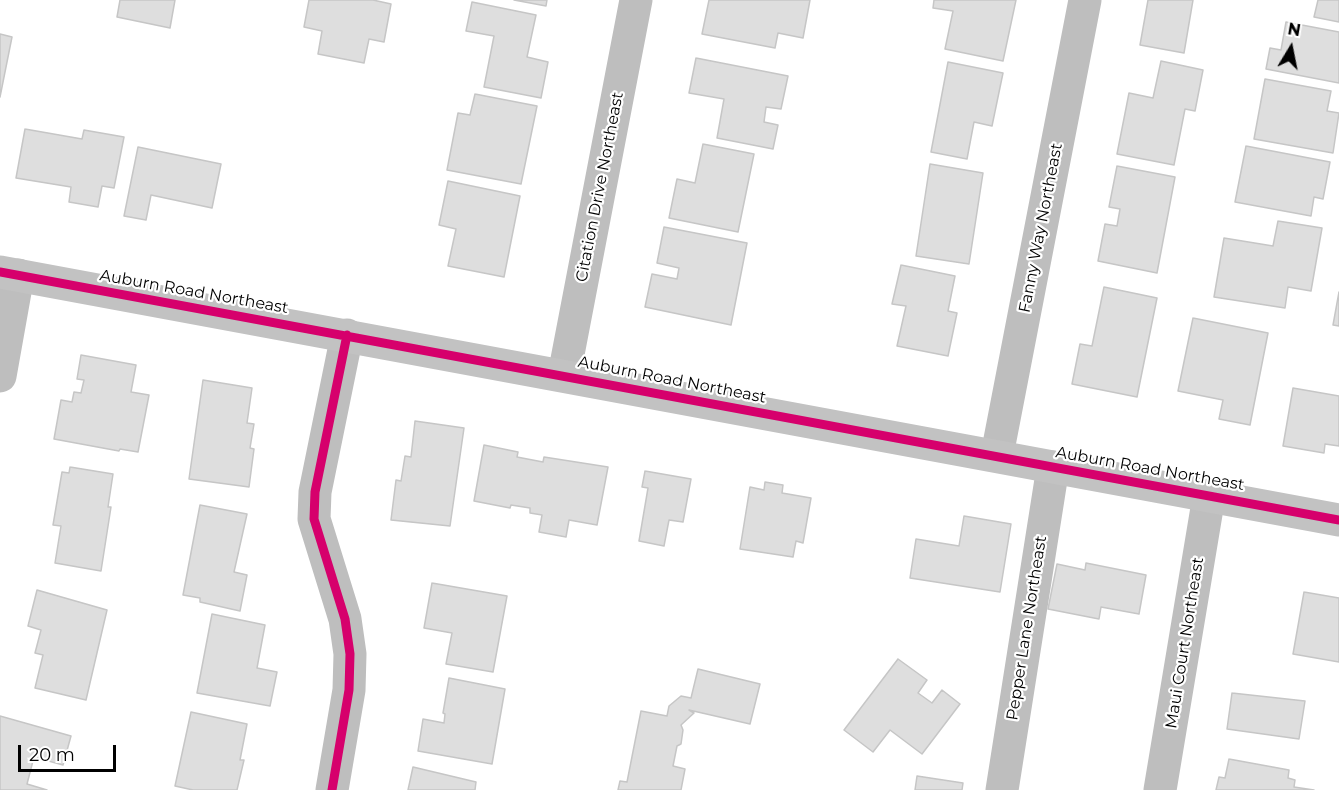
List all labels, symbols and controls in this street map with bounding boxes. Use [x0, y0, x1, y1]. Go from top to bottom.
north arrow [1261, 18, 1321, 78]
text: N [1286, 19, 1302, 40]
street label: Citation Drive Northeast [572, 90, 628, 284]
street label: Fanny Way Northeast [1015, 142, 1067, 314]
street label: Auburn Road Northeast [98, 266, 290, 318]
street label: Auburn Road Northeast [576, 352, 768, 408]
street label: Auburn Road Northeast [1054, 443, 1246, 495]
street label: Pepper Lane Northeast [1003, 534, 1051, 722]
street label: Maui Court Northeast [1162, 556, 1208, 730]
scale bar [21, 733, 118, 771]
text: 20 m [29, 744, 75, 766]

